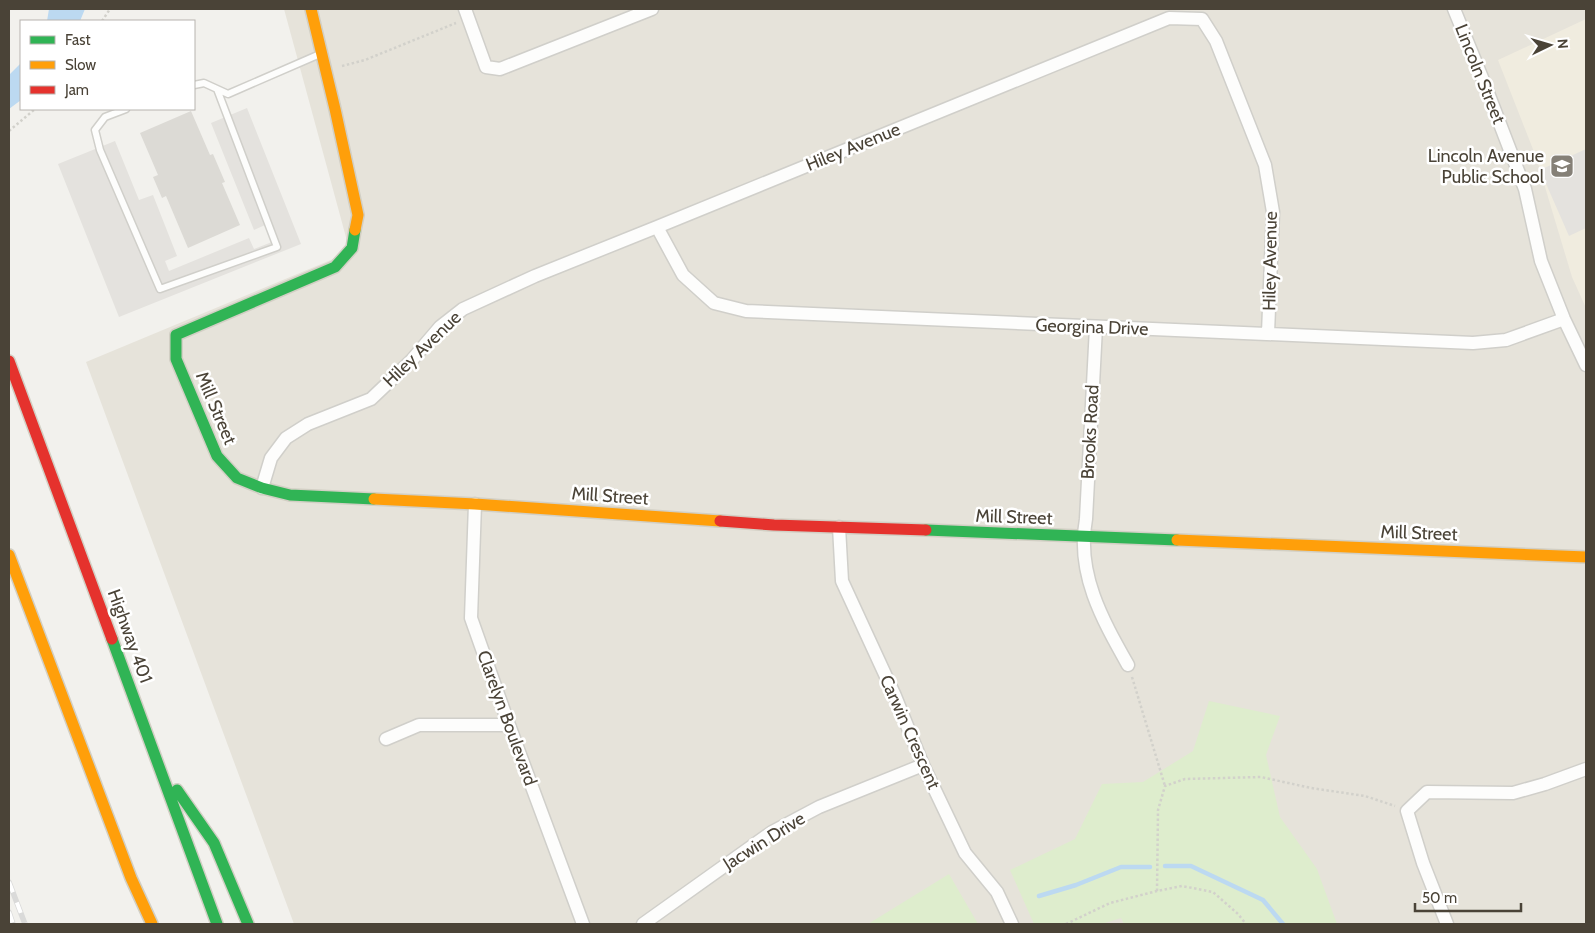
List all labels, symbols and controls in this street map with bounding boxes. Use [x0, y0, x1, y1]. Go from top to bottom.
legend [20, 20, 195, 110]
north arrow [1525, 20, 1575, 70]
street label: Lincoln Street [1450, 21, 1510, 127]
text: Fast [65, 31, 90, 49]
text: N [1554, 38, 1572, 50]
text: Slow [65, 56, 96, 74]
text: Jam [64, 81, 89, 99]
street label: Hiley Avenue [803, 118, 903, 176]
place label: Lincoln Avenue Public School [1428, 145, 1545, 188]
school or university icon: Lincoln Avenue Public School [1549, 153, 1575, 179]
street label: Hiley Avenue [1258, 211, 1282, 311]
street label: Hiley Avenue [378, 306, 466, 392]
street label: Georgina Drive [1035, 314, 1149, 340]
street label: Mill Street [191, 368, 241, 448]
street label: Brooks Road [1077, 384, 1103, 480]
street label: Mill Street [571, 482, 649, 510]
street label: Mill Street [975, 505, 1053, 529]
street label: Mill Street [1380, 521, 1458, 545]
street label: Highway 401 [103, 586, 157, 686]
street label: Clarelyn Boulevard [472, 647, 542, 789]
street label: Carwin Crescent [875, 671, 945, 793]
street label: Jacwin Drive [718, 807, 809, 875]
scale bar [1415, 880, 1521, 912]
text: 50 m [1422, 889, 1457, 907]

